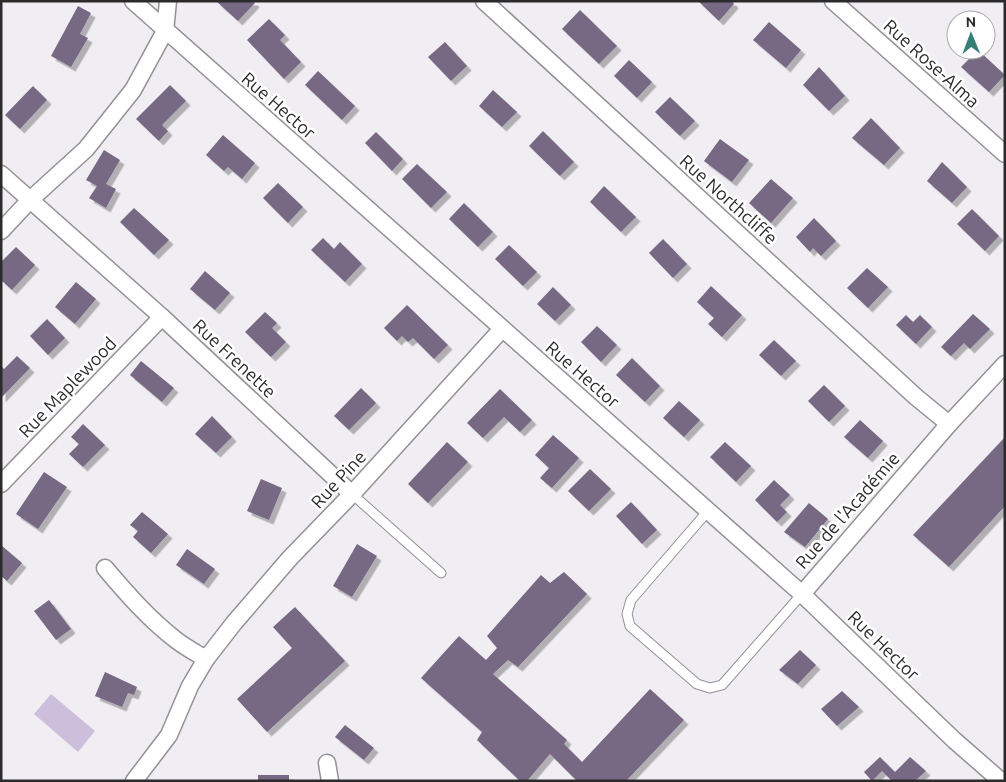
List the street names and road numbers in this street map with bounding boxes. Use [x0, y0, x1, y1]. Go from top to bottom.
street label: Rue Rose-Alma [880, 15, 984, 111]
street label: Rue Hector [238, 68, 320, 142]
street label: Rue Northcliffe [676, 150, 782, 248]
street label: Rue Frenette [190, 315, 280, 401]
street label: Rue Maplewood [14, 333, 120, 441]
street label: Rue Hector [542, 337, 624, 411]
street label: Rue Pine [307, 446, 369, 512]
street label: Rue de l'Académie [791, 448, 903, 572]
street label: Rue Hector [844, 606, 924, 684]

